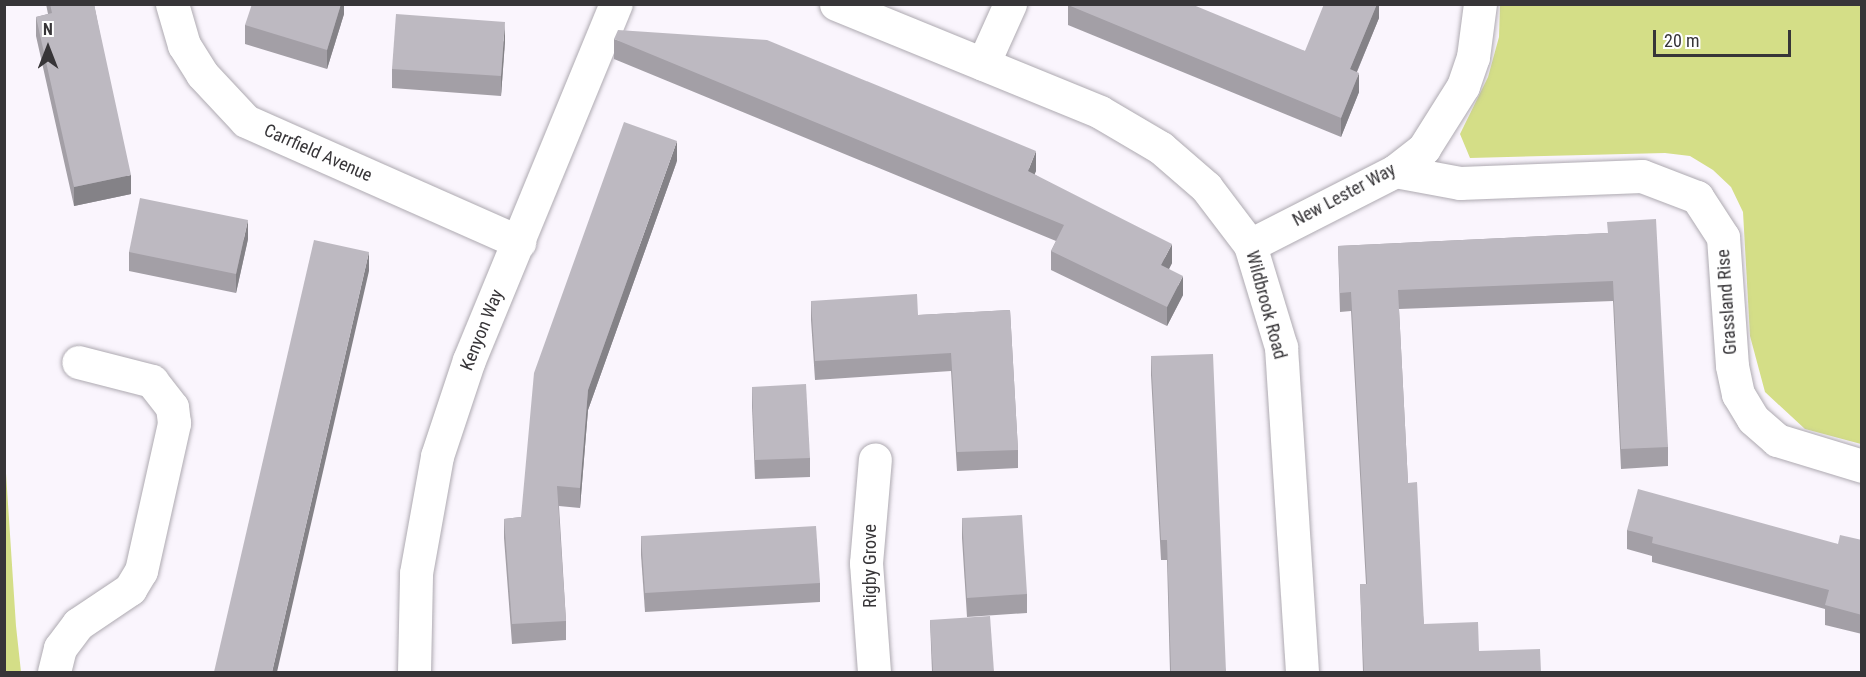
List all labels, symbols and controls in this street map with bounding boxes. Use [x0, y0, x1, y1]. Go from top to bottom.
north arrow [18, 18, 78, 78]
scale bar [1656, 18, 1794, 56]
text: N [43, 20, 53, 39]
text: 20 m [1664, 30, 1699, 51]
street label: Carrfield Avenue [261, 120, 375, 186]
street label: New Lester Way [1289, 159, 1399, 231]
street label: Wildbrook Road [1241, 248, 1291, 362]
street label: Grassland Rise [1713, 249, 1741, 355]
street label: Kenyon Way [456, 286, 508, 374]
street label: Rigby Grove [859, 524, 881, 608]

